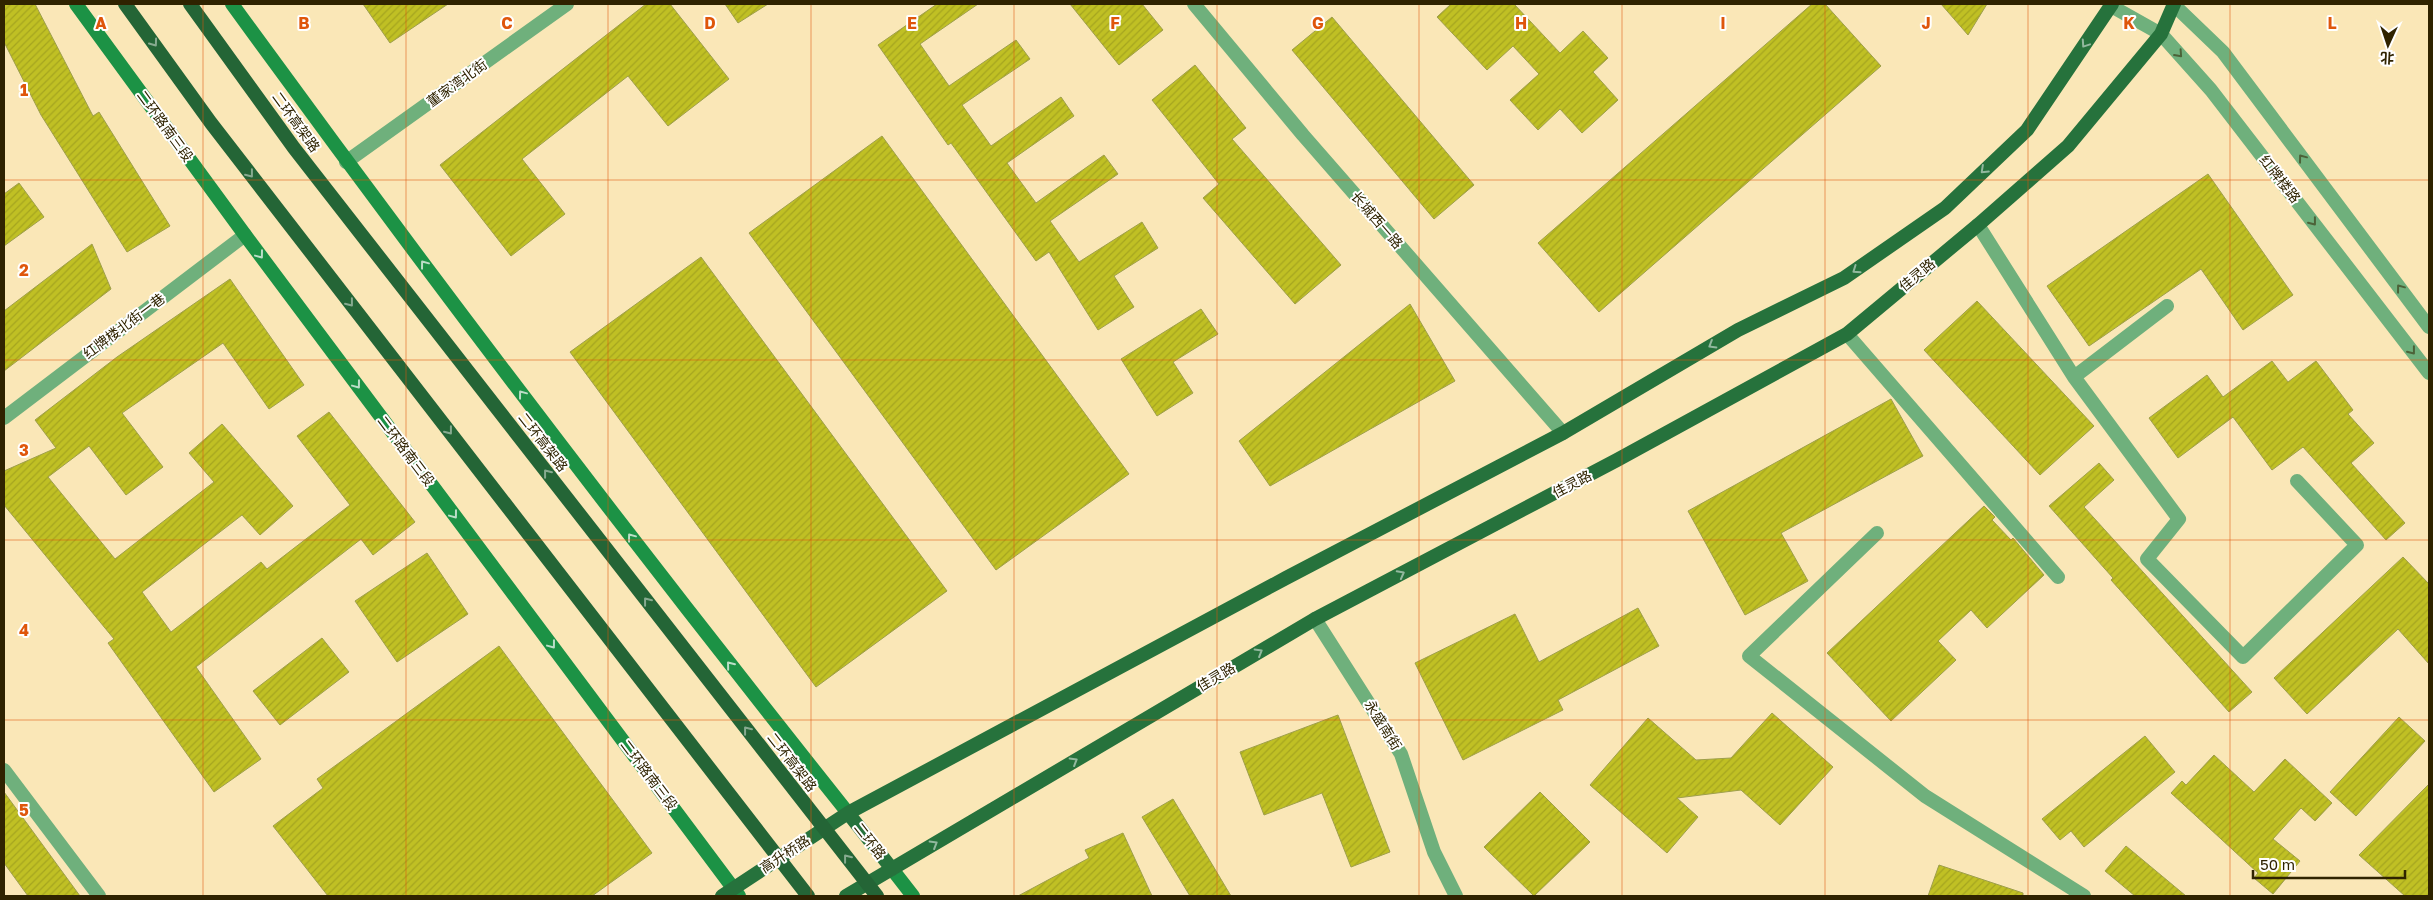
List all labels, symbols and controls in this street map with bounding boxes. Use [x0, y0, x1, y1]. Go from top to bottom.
text: A [95, 13, 107, 33]
text: B [298, 13, 310, 33]
text: C [501, 13, 513, 33]
text: D [704, 13, 716, 33]
text: E [907, 13, 917, 33]
text: F [1110, 13, 1120, 33]
text: G [1312, 13, 1324, 33]
text: H [1515, 13, 1527, 33]
text: I [1720, 13, 1726, 33]
text: J [1921, 13, 1931, 33]
text: K [2123, 13, 2135, 33]
text: L [2327, 13, 2337, 33]
north arrow [2363, 20, 2413, 70]
one-way arrow [148, 37, 157, 47]
one-way arrow [2082, 38, 2091, 48]
one-way arrow [2173, 48, 2182, 57]
text: 北 [2380, 50, 2395, 67]
street label: 董家湾北街 [423, 55, 490, 110]
text: 1 [20, 80, 28, 100]
street label: 二环路南三段 [134, 87, 197, 165]
street label: 二环高架路 [269, 88, 324, 155]
street label: 红牌楼路 [2256, 151, 2304, 206]
one-way arrow [2300, 155, 2308, 164]
one-way arrow [1981, 164, 1990, 173]
one-way arrow [245, 168, 253, 177]
street label: 长城西一路 [1348, 188, 1407, 252]
one-way arrow [2307, 216, 2316, 226]
one-way arrow [254, 249, 262, 258]
street label: 佳灵路 [1895, 255, 1938, 295]
text: 2 [19, 260, 29, 280]
one-way arrow [421, 260, 430, 270]
one-way arrow [1852, 264, 1862, 273]
one-way arrow [2397, 284, 2406, 294]
street label: 红牌楼北街一巷 [79, 289, 168, 362]
one-way arrow [344, 297, 352, 306]
one-way arrow [1709, 339, 1718, 349]
one-way arrow [2407, 345, 2416, 354]
one-way arrow [351, 379, 360, 389]
one-way arrow [519, 390, 528, 399]
street label: 二环高架路 [515, 409, 572, 475]
street label: 二环路南三段 [374, 412, 438, 489]
one-way arrow [443, 425, 451, 434]
text: 3 [19, 440, 29, 460]
street label: 佳灵路 [1549, 466, 1594, 501]
one-way arrow [544, 469, 553, 479]
one-way arrow [449, 509, 457, 518]
one-way arrow [628, 533, 637, 543]
one-way arrow [1396, 570, 1405, 580]
one-way arrow [644, 598, 653, 607]
text: 4 [19, 620, 29, 640]
one-way arrow [546, 639, 555, 649]
one-way arrow [1253, 648, 1262, 658]
street label: 佳灵路 [1193, 658, 1238, 695]
one-way arrow [727, 662, 736, 671]
street label: 永盛南街 [1361, 696, 1405, 753]
one-way arrow [744, 727, 752, 736]
street label: 二环高架路 [764, 729, 821, 795]
street label: 二环路南三段 [617, 736, 681, 813]
one-way arrow [1068, 758, 1077, 768]
text: 5 [19, 800, 29, 820]
street label: 二环路 [851, 819, 890, 862]
street label: 高升桥路 [757, 831, 813, 876]
one-way arrow [928, 840, 937, 850]
scale bar [2253, 848, 2406, 880]
one-way arrow [844, 855, 852, 864]
text: 50 m [2260, 855, 2295, 873]

